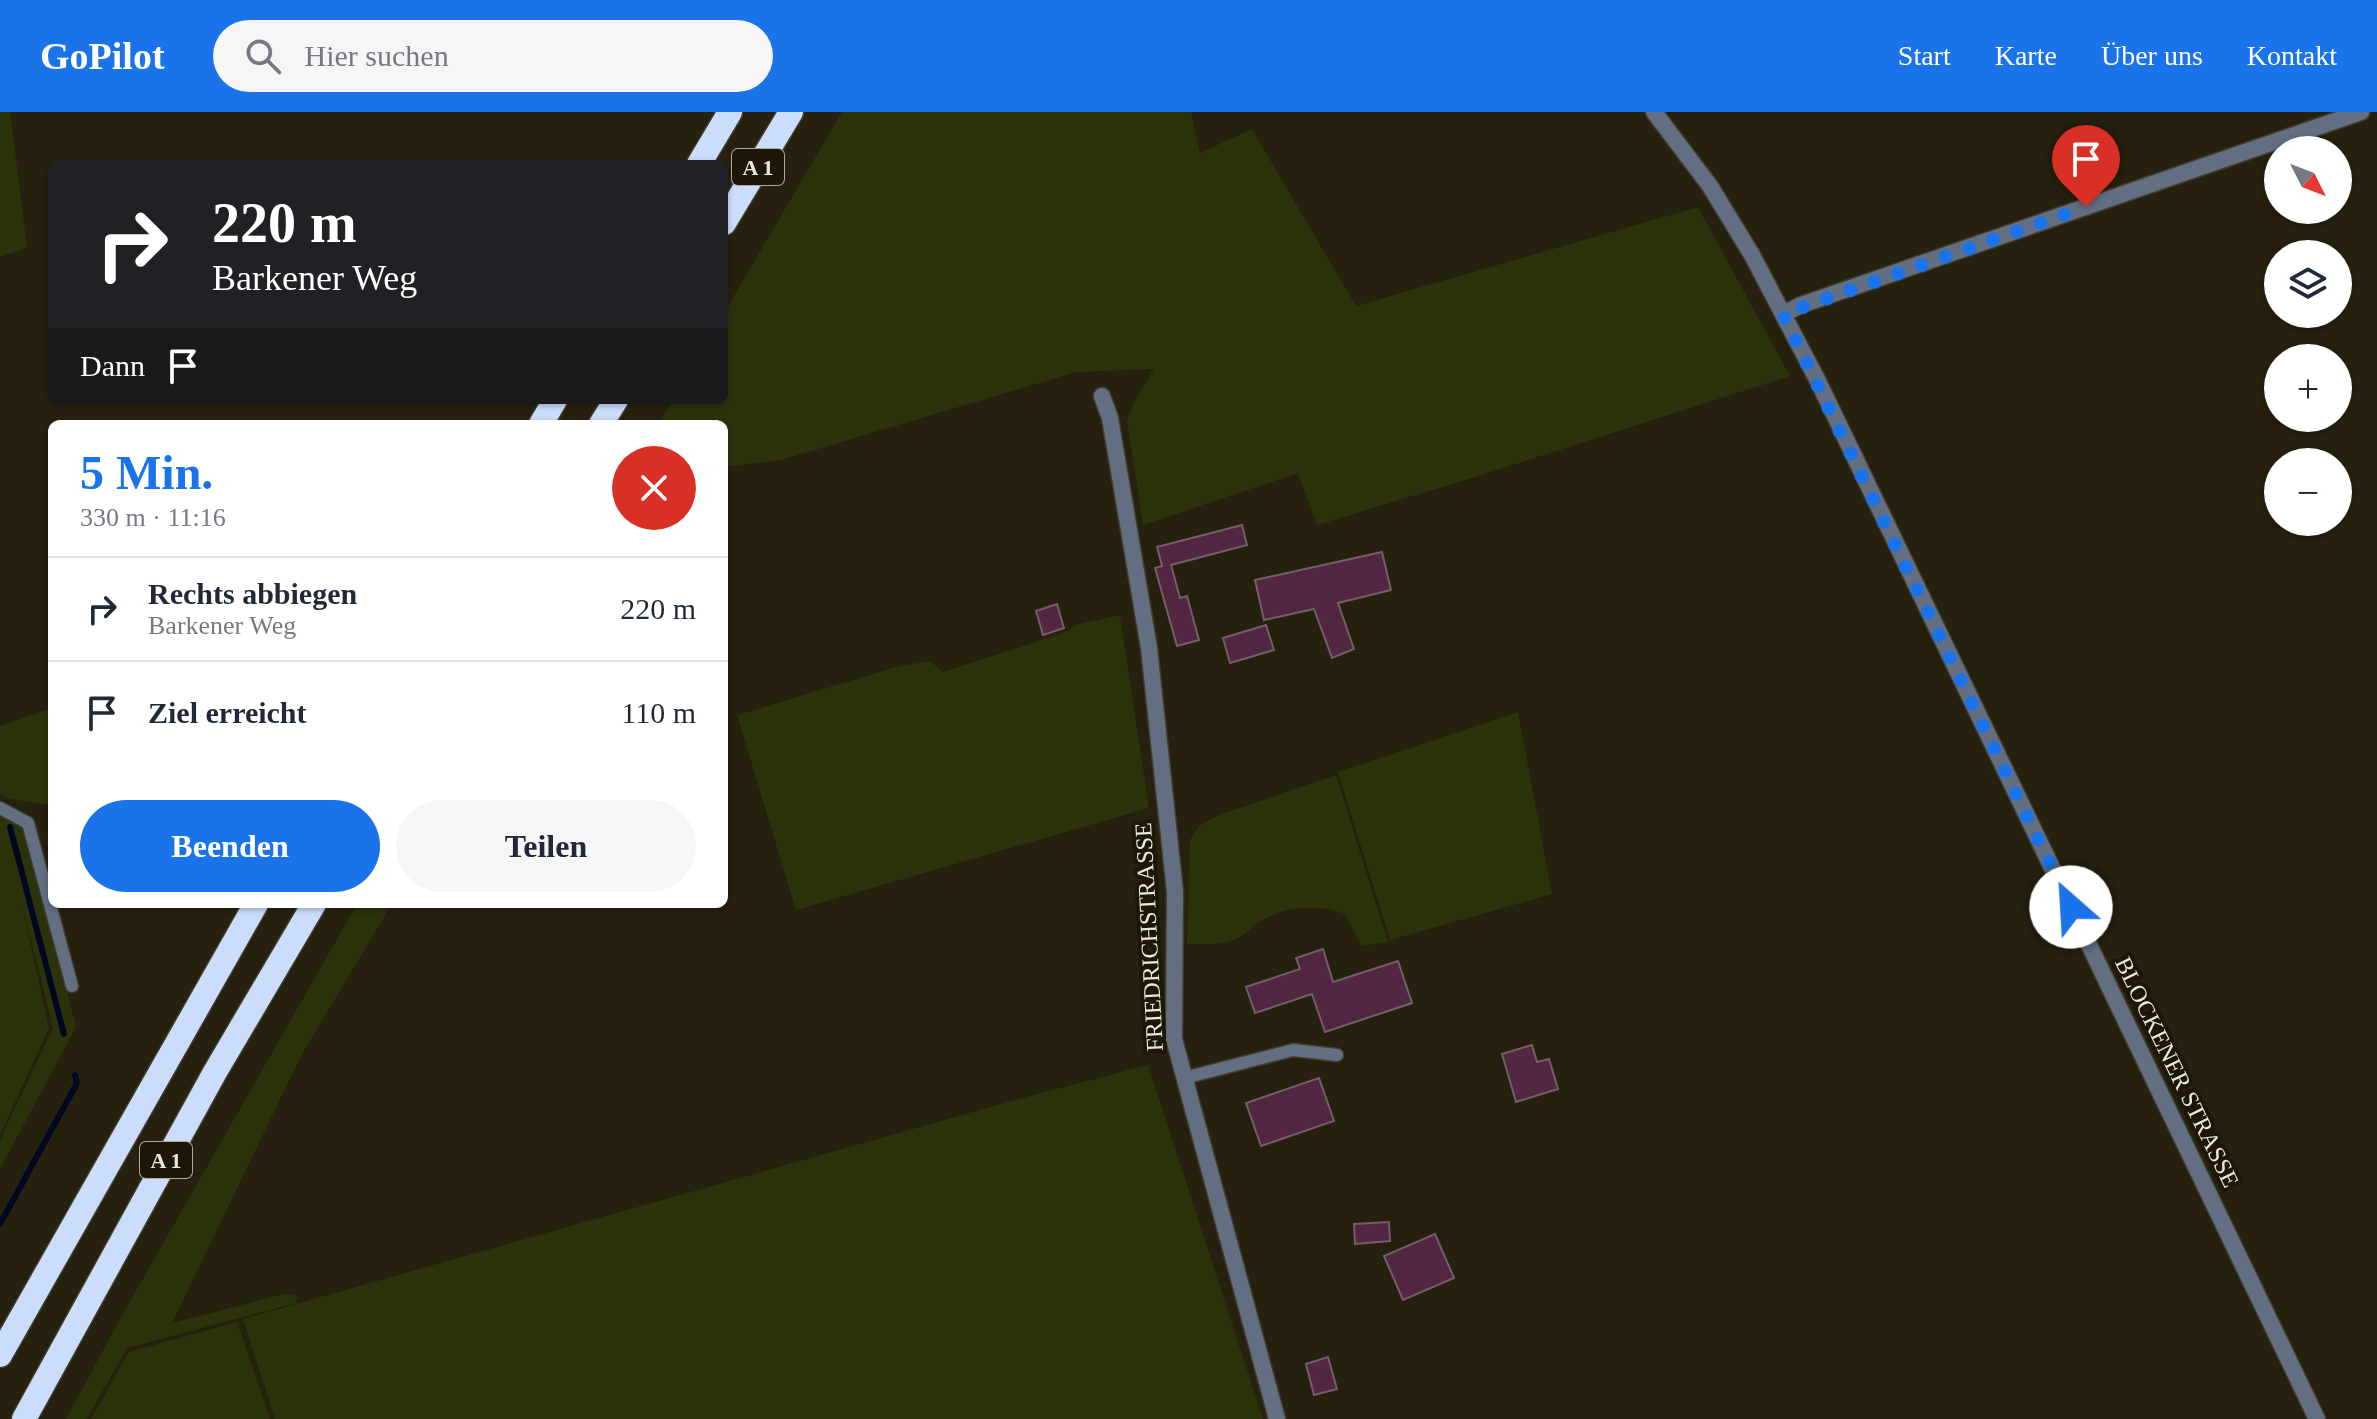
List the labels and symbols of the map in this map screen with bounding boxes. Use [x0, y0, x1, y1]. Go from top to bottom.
pin [2052, 125, 2120, 207]
north arrow [2264, 136, 2352, 224]
road number: A 1 [732, 149, 784, 185]
street label: FRIEDRICHSTRASSE [1130, 822, 1168, 1052]
position arrow [2029, 865, 2113, 949]
street label: BLOCKENER STRASSE [2110, 953, 2244, 1191]
road number: A 1 [140, 1142, 192, 1178]

